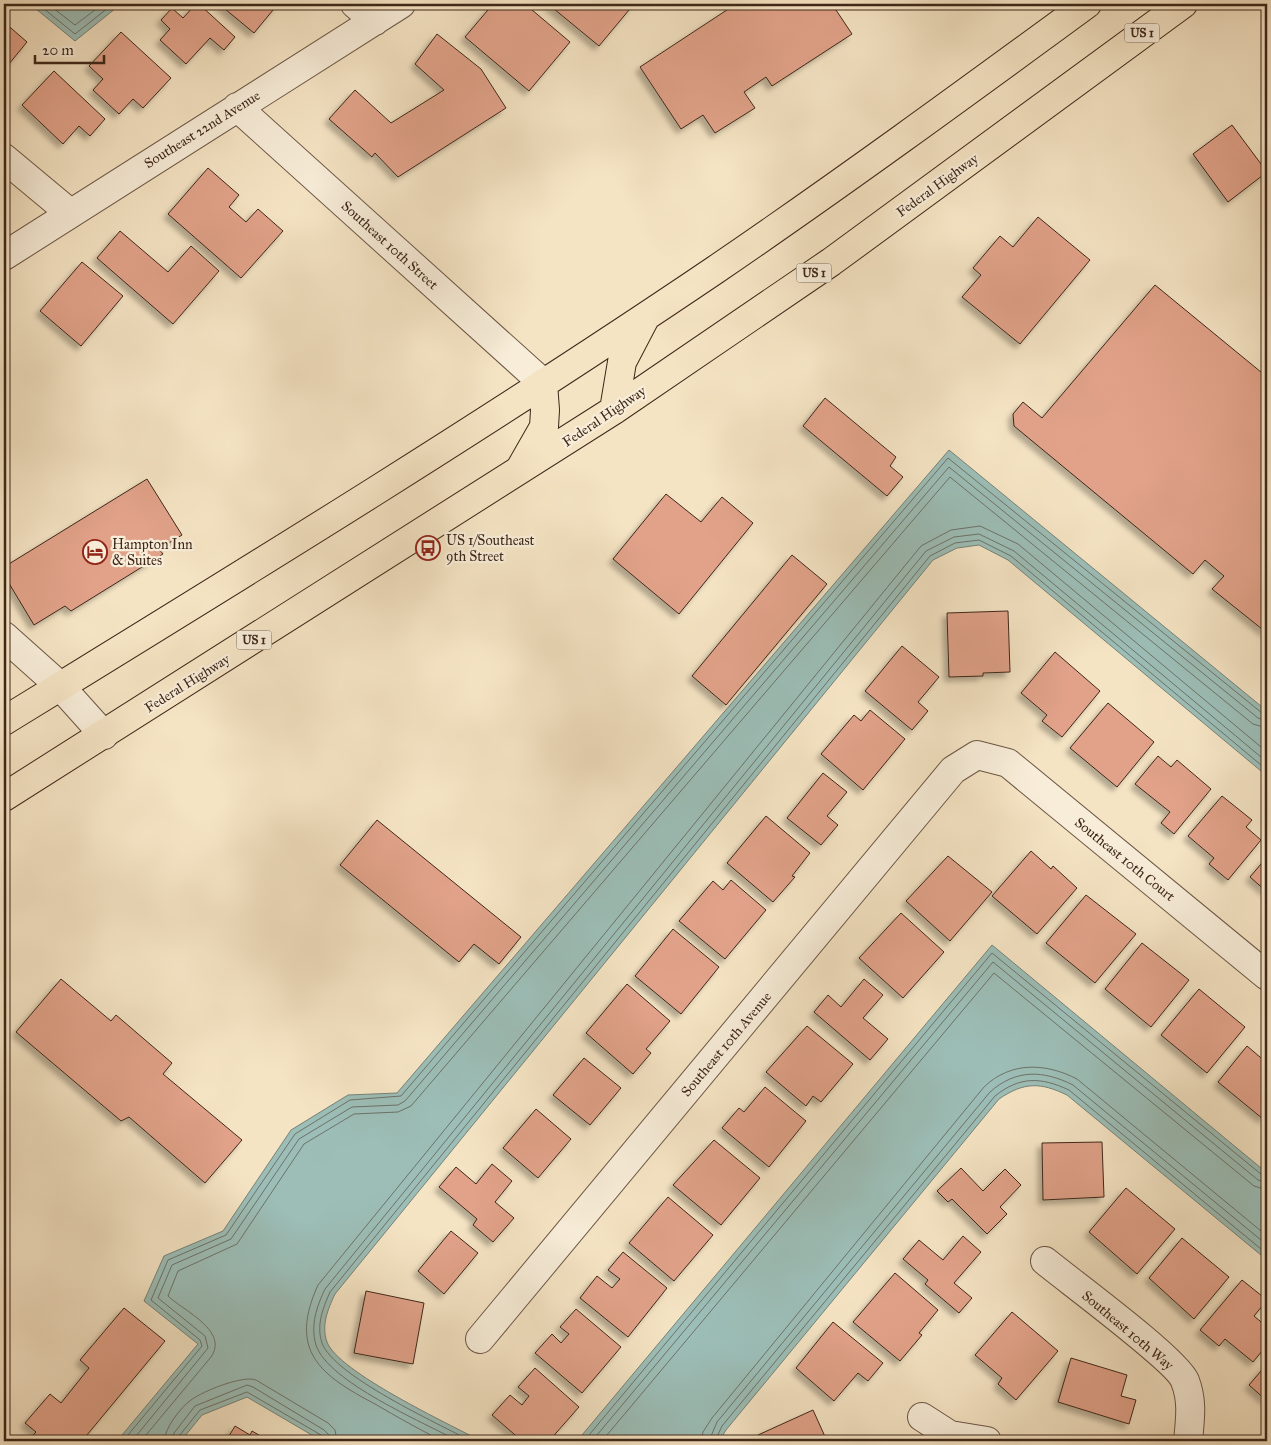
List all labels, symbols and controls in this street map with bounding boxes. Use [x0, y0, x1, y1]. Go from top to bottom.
road number: US 1 [1124, 23, 1160, 42]
scale bar [35, 32, 104, 64]
text: 20 m [42, 41, 74, 59]
street label: Southeast 22nd Avenue [141, 87, 264, 172]
street label: Federal Highway [893, 150, 982, 221]
street label: Southeast 10th Street [338, 197, 442, 293]
road number: US 1 [796, 264, 832, 282]
street label: Federal Highway [559, 382, 650, 451]
place label: US 1/Southeast 9th Street [446, 532, 535, 565]
bus stop icon: US 1/Southeast 9th Street [415, 535, 441, 561]
place label: Hampton Inn & Suites [112, 536, 193, 569]
hotel icon: Hampton Inn & Suites [82, 539, 108, 565]
road number: US 1 [236, 630, 272, 650]
street label: Federal Highway [142, 650, 233, 716]
street label: Southeast 10th Court [1071, 814, 1178, 905]
street label: Southeast 10th Avenue [678, 988, 775, 1100]
street label: Southeast 10th Way [1078, 1287, 1177, 1374]

